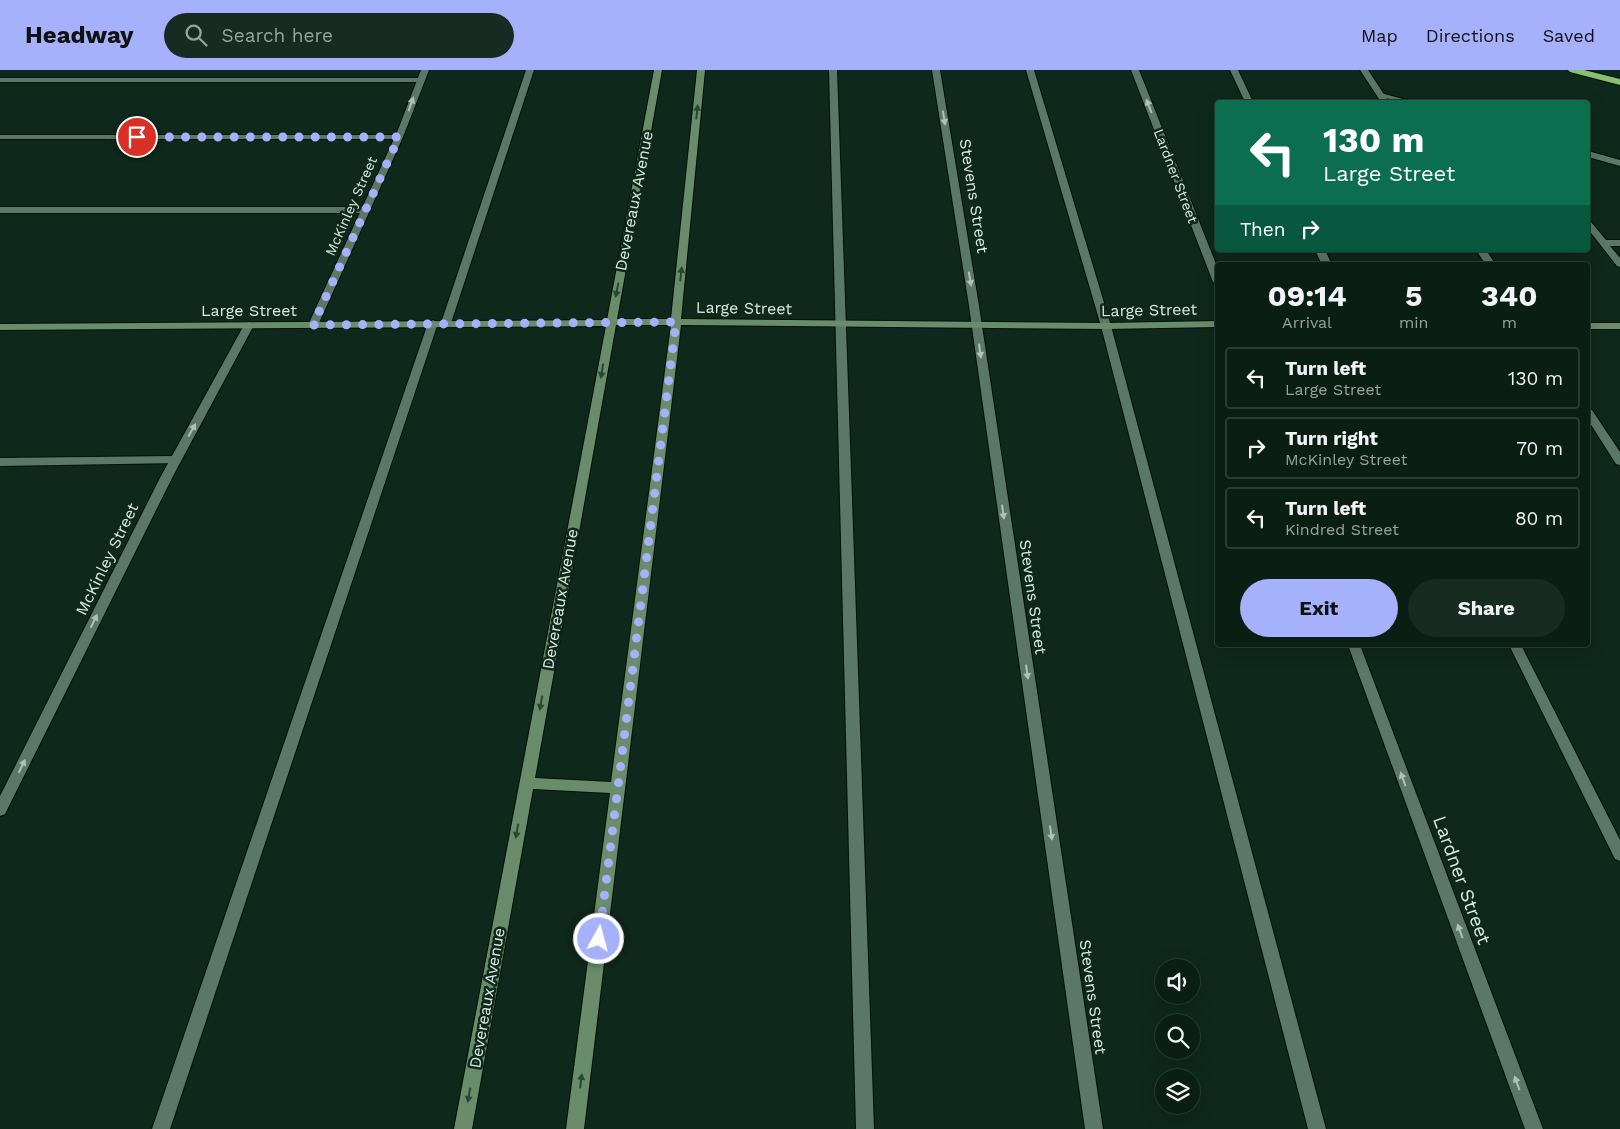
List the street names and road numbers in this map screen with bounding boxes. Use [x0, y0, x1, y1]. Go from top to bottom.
street label: Lardner Street [1151, 127, 1201, 225]
street label: Devereaux Avenue [611, 129, 657, 273]
street label: Stevens Street [956, 137, 992, 255]
street label: McKinley Street [322, 154, 380, 258]
street label: Large Street [696, 298, 793, 318]
street label: Large Street [1101, 300, 1198, 320]
street label: Large Street [201, 301, 297, 320]
street label: McKinley Street [72, 500, 142, 618]
street label: Devereaux Avenue [538, 527, 582, 671]
street label: Stevens Street [1016, 538, 1050, 656]
street label: Lardner Street [1428, 813, 1496, 947]
street label: Devereaux Avenue [465, 926, 509, 1070]
street label: Stevens Street [1076, 938, 1110, 1056]

